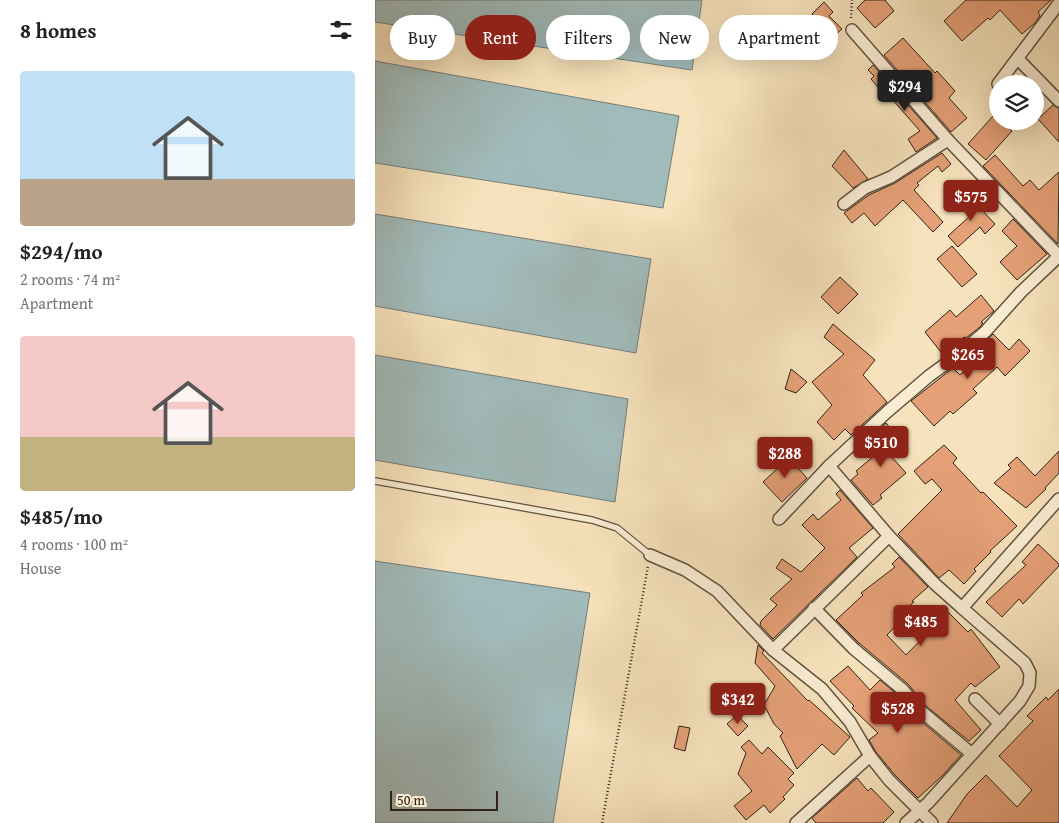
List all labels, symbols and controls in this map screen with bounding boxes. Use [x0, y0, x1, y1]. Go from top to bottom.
text: 8 homes [20, 15, 96, 46]
chip: Buy [390, 15, 455, 60]
chip: Rent [465, 15, 536, 60]
chip: Filters [546, 15, 630, 60]
chip: New [640, 15, 709, 60]
chip: Apartment [719, 15, 838, 60]
icon: filters [327, 16, 355, 44]
pin: $294 [875, 70, 935, 112]
text: $294 [888, 74, 922, 98]
map controls [989, 75, 1044, 130]
button: layers [989, 75, 1044, 130]
icon: home [143, 103, 233, 193]
pin: $575 [941, 180, 1001, 222]
text: $575 [954, 184, 988, 208]
text: $294/mo [20, 236, 103, 267]
text: 2 rooms · 74 m² [20, 267, 120, 291]
text: Apartment [20, 291, 93, 315]
pin: $265 [938, 338, 998, 380]
text: $265 [951, 342, 985, 366]
icon: home [143, 368, 233, 458]
pin: $510 [851, 426, 911, 468]
text: $510 [864, 430, 898, 454]
pin: $288 [755, 436, 815, 479]
text: $288 [768, 441, 802, 465]
text: $485/mo [20, 501, 103, 532]
text: 4 rooms · 100 m² [20, 532, 128, 556]
text: House [20, 556, 61, 580]
pin: $485 [891, 604, 951, 647]
text: $485 [904, 609, 938, 633]
pin: $342 [708, 682, 768, 725]
text: $342 [721, 687, 755, 711]
pin: $528 [868, 692, 928, 734]
text: $528 [881, 696, 915, 720]
scale bar [390, 788, 497, 811]
text: 50 m [397, 790, 425, 810]

